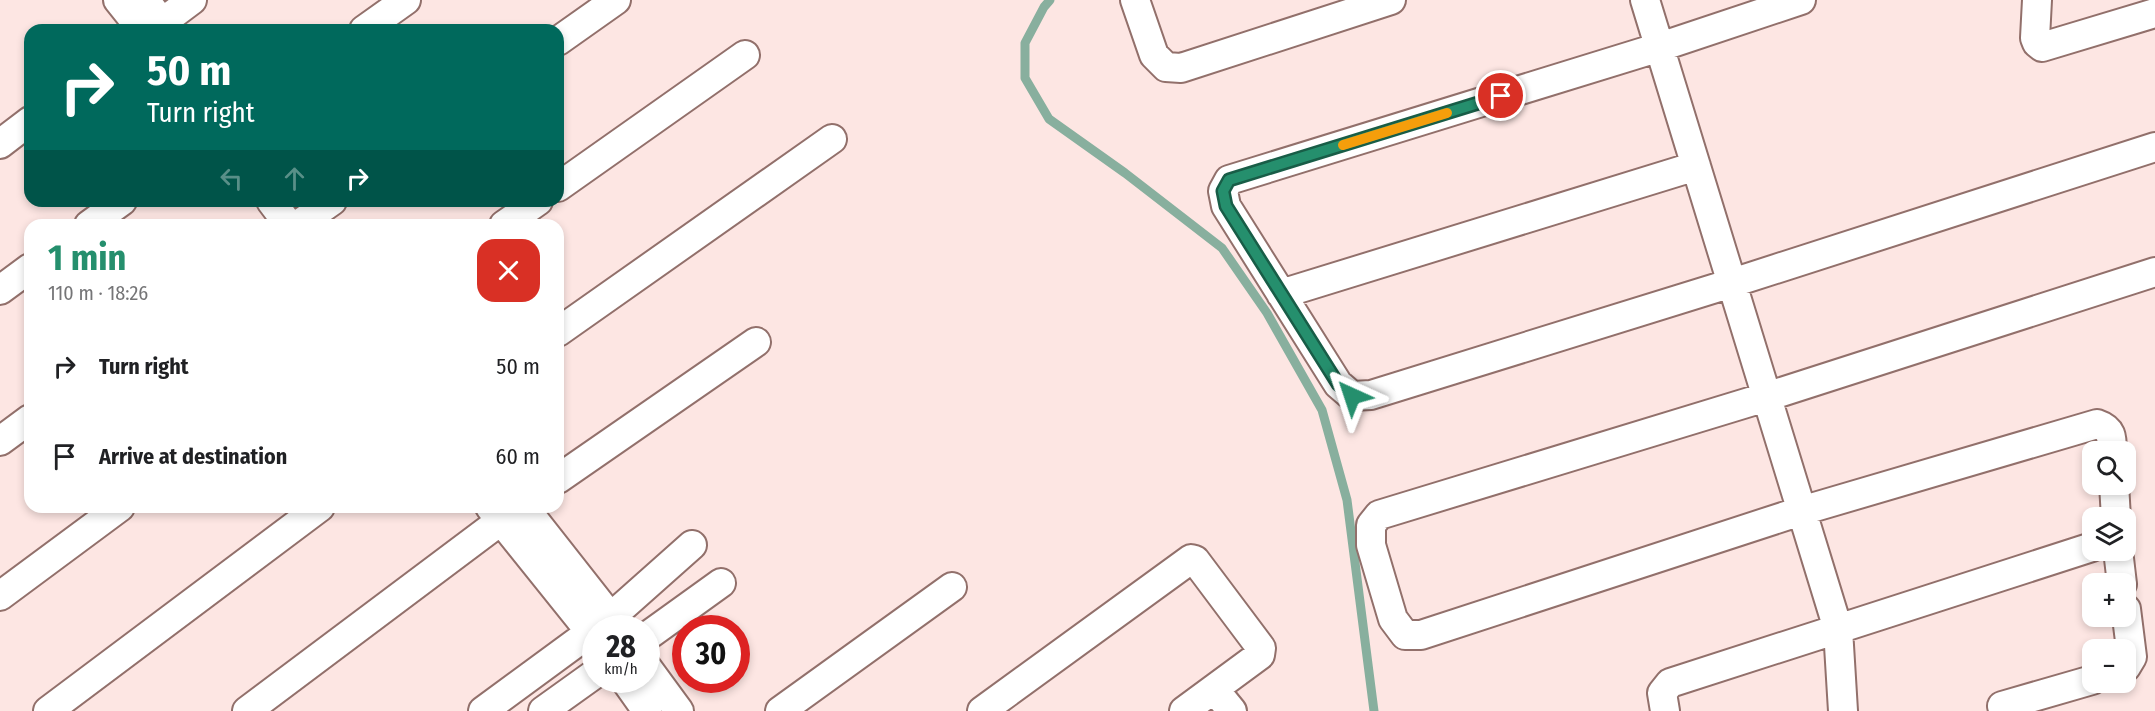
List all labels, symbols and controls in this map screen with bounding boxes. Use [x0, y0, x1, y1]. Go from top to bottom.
text: 50 m [147, 46, 231, 96]
icon: right [48, 48, 126, 126]
pin [1475, 70, 1526, 121]
icon: arrive [1484, 79, 1517, 112]
text: Turn right [147, 97, 255, 129]
icon: left [215, 162, 248, 195]
icon: ahead [278, 162, 311, 195]
icon: right [341, 162, 374, 195]
text: 1 min [48, 236, 126, 280]
button: close [477, 239, 540, 302]
text: 110 m · 18:26 [48, 281, 148, 305]
icon: right [48, 350, 81, 383]
text: Turn right [99, 353, 188, 380]
text: 50 m [496, 353, 540, 380]
position arrow [1320, 364, 1384, 428]
icon: arrive [48, 440, 81, 473]
map controls [2082, 441, 2136, 693]
button: search [2082, 441, 2136, 495]
text: Arrive at destination [99, 443, 287, 470]
text: 60 m [496, 443, 540, 470]
button: layers [2082, 507, 2136, 561]
button: + [2082, 573, 2136, 627]
speed limit sign: 30 [672, 615, 750, 693]
text: 28 [606, 629, 636, 665]
button: − [2082, 639, 2136, 693]
text: km/h [604, 660, 638, 678]

